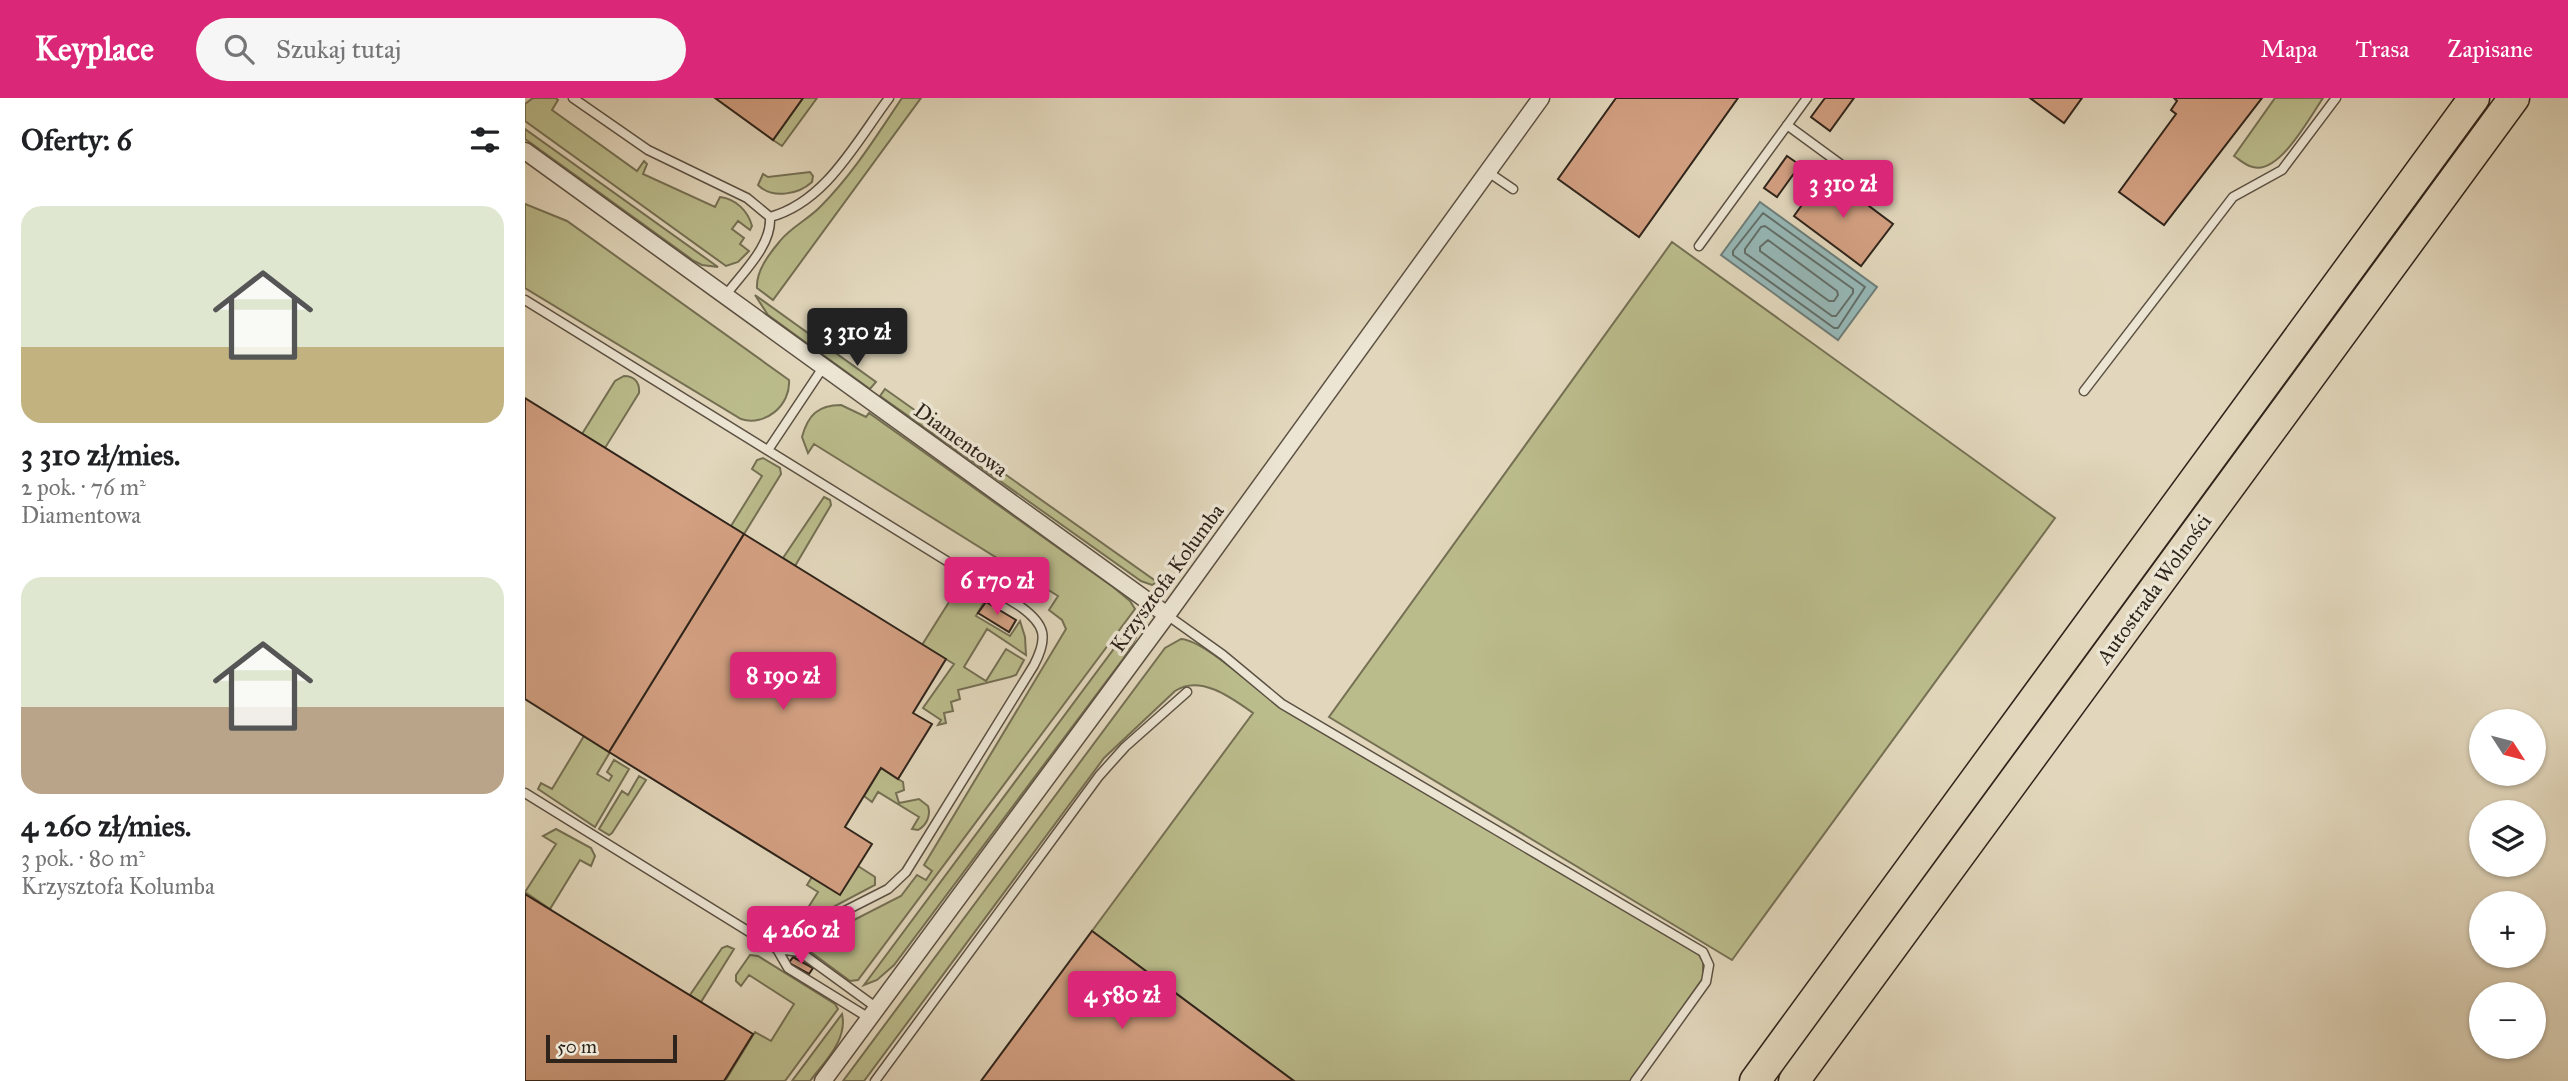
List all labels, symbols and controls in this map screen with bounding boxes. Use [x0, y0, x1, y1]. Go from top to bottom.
search box [196, 18, 686, 81]
text: Keyplace [35, 29, 154, 69]
icon: search [220, 30, 258, 68]
text: Szukaj tutaj [276, 33, 401, 65]
text: Mapa [2260, 34, 2318, 64]
text: Trasa [2356, 34, 2409, 64]
text: Zapisane [2447, 34, 2533, 64]
icon: filters [466, 121, 504, 159]
text: Oferty: 6 [21, 122, 132, 158]
pin: 3 310 zł [1771, 160, 1915, 220]
text: 3 310 zł [1809, 169, 1877, 197]
icon: home [200, 252, 326, 378]
pin: 3 310 zł [785, 308, 929, 368]
text: 3 310 zł [823, 317, 891, 345]
street label: Diamentowa [909, 397, 1013, 483]
text: 3 310 zł/mies. [21, 437, 180, 473]
text: 2 pok. · 76 m² [21, 473, 146, 501]
street label: Krzysztofa Kolumba [1105, 499, 1230, 657]
text: Diamentowa [21, 501, 141, 529]
street label: Autostrada Wolności [2090, 509, 2217, 670]
pin: 6 170 zł [925, 558, 1069, 617]
text: 6 170 zł [960, 566, 1034, 594]
icon: home [200, 623, 326, 749]
pin: 8 190 zł [711, 652, 855, 712]
text: 8 190 zł [746, 661, 820, 689]
north arrow [2469, 709, 2546, 786]
map controls [2469, 709, 2546, 1059]
button: layers [2469, 800, 2546, 877]
text: 4 260 zł/mies. [21, 808, 191, 844]
text: 3 pok. · 80 m² [21, 844, 145, 872]
text: Krzysztofa Kolumba [21, 872, 215, 900]
button: + [2469, 891, 2546, 968]
pin: 4 260 zł [729, 906, 873, 966]
text: 4 260 zł [763, 915, 839, 943]
pin: 4 580 zł [1050, 972, 1194, 1031]
text: 4 580 zł [1084, 980, 1160, 1008]
button: − [2469, 982, 2546, 1059]
scale bar [546, 1032, 677, 1064]
text: 50 m [557, 1035, 597, 1058]

